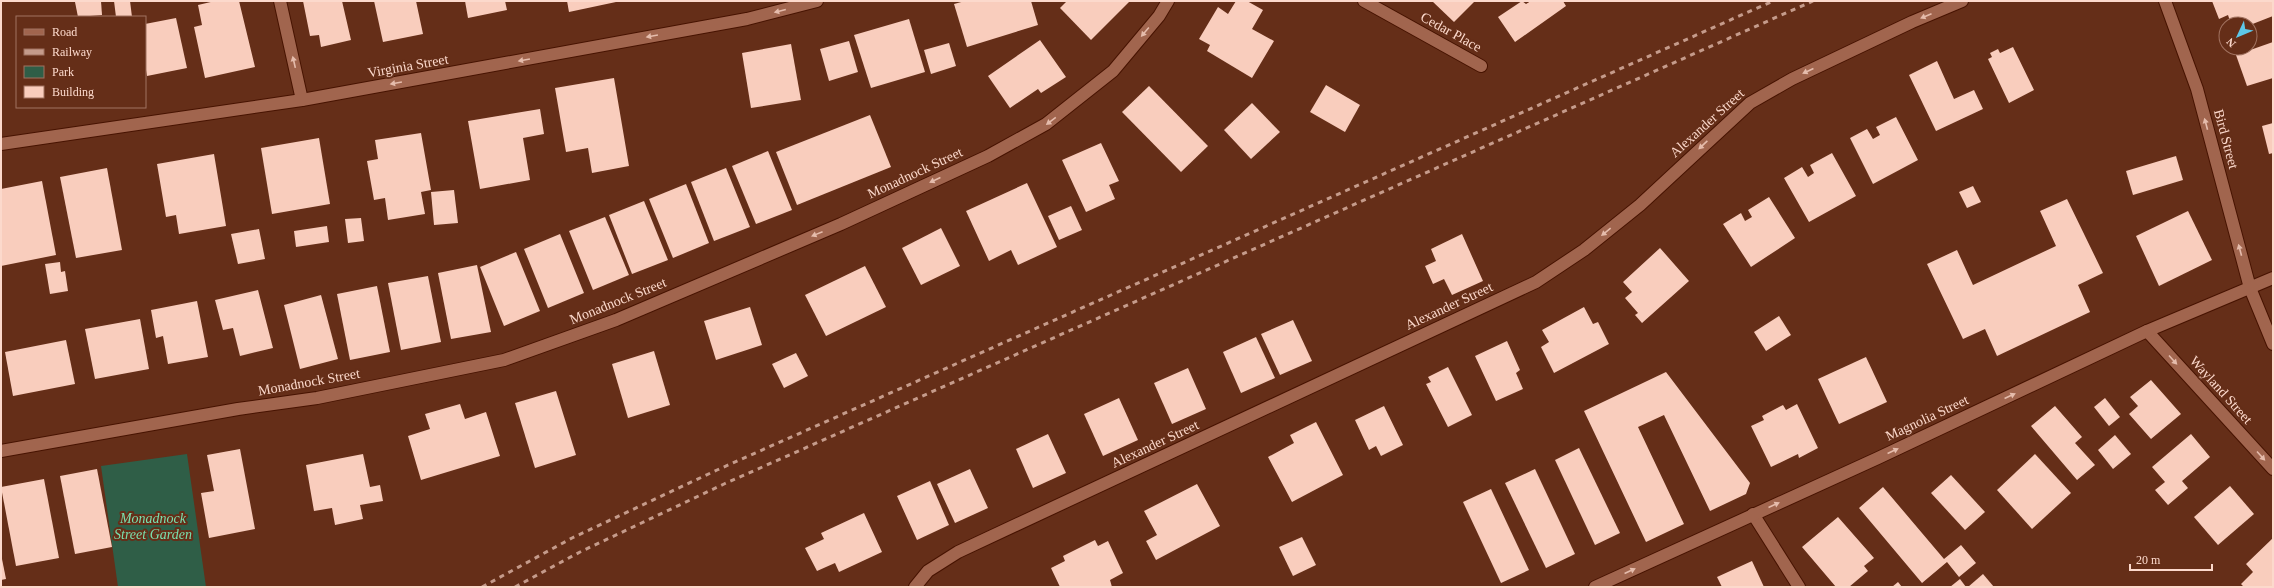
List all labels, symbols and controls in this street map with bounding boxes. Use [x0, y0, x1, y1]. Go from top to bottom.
one-way arrow [773, 8, 786, 14]
street label: Cedar Place [1418, 9, 1484, 55]
one-way arrow [1920, 13, 1931, 19]
legend [16, 16, 146, 108]
north arrow [2218, 16, 2258, 56]
text: Road [52, 25, 77, 39]
one-way arrow [1141, 27, 1150, 38]
one-way arrow [646, 34, 658, 40]
text: N [2224, 36, 2238, 50]
text: Railway [52, 45, 92, 59]
street label: Virginia Street [366, 51, 450, 80]
one-way arrow [290, 56, 296, 68]
one-way arrow [518, 57, 531, 63]
text: Park [52, 65, 74, 79]
one-way arrow [1802, 68, 1814, 74]
one-way arrow [390, 80, 403, 86]
text: Building [52, 85, 94, 99]
street label: Alexander Street [1667, 86, 1747, 160]
street label: Bird Street [2211, 108, 2241, 171]
one-way arrow [1045, 116, 1056, 125]
one-way arrow [2203, 118, 2209, 131]
one-way arrow [1698, 141, 1708, 150]
street label: Monadnock Street [865, 144, 965, 202]
one-way arrow [930, 177, 941, 183]
one-way arrow [1601, 228, 1612, 237]
one-way arrow [810, 231, 822, 237]
one-way arrow [2237, 244, 2243, 256]
street label: Monadnock Street [567, 275, 669, 327]
street label: Alexander Street [1403, 279, 1495, 333]
street label: Wayland Street [2187, 353, 2255, 427]
one-way arrow [2169, 354, 2178, 365]
street label: Monadnock Street [257, 366, 361, 398]
street label: Magnolia Street [1883, 392, 1971, 444]
one-way arrow [2004, 393, 2016, 399]
street label: Alexander Street [1109, 417, 1201, 471]
one-way arrow [1887, 448, 1898, 454]
one-way arrow [2256, 451, 2265, 460]
one-way arrow [1768, 502, 1780, 508]
park label: Monadnock Street Garden [114, 511, 192, 542]
scale bar [2130, 546, 2212, 572]
text: 20 m [2136, 553, 2161, 567]
one-way arrow [1625, 568, 1636, 574]

